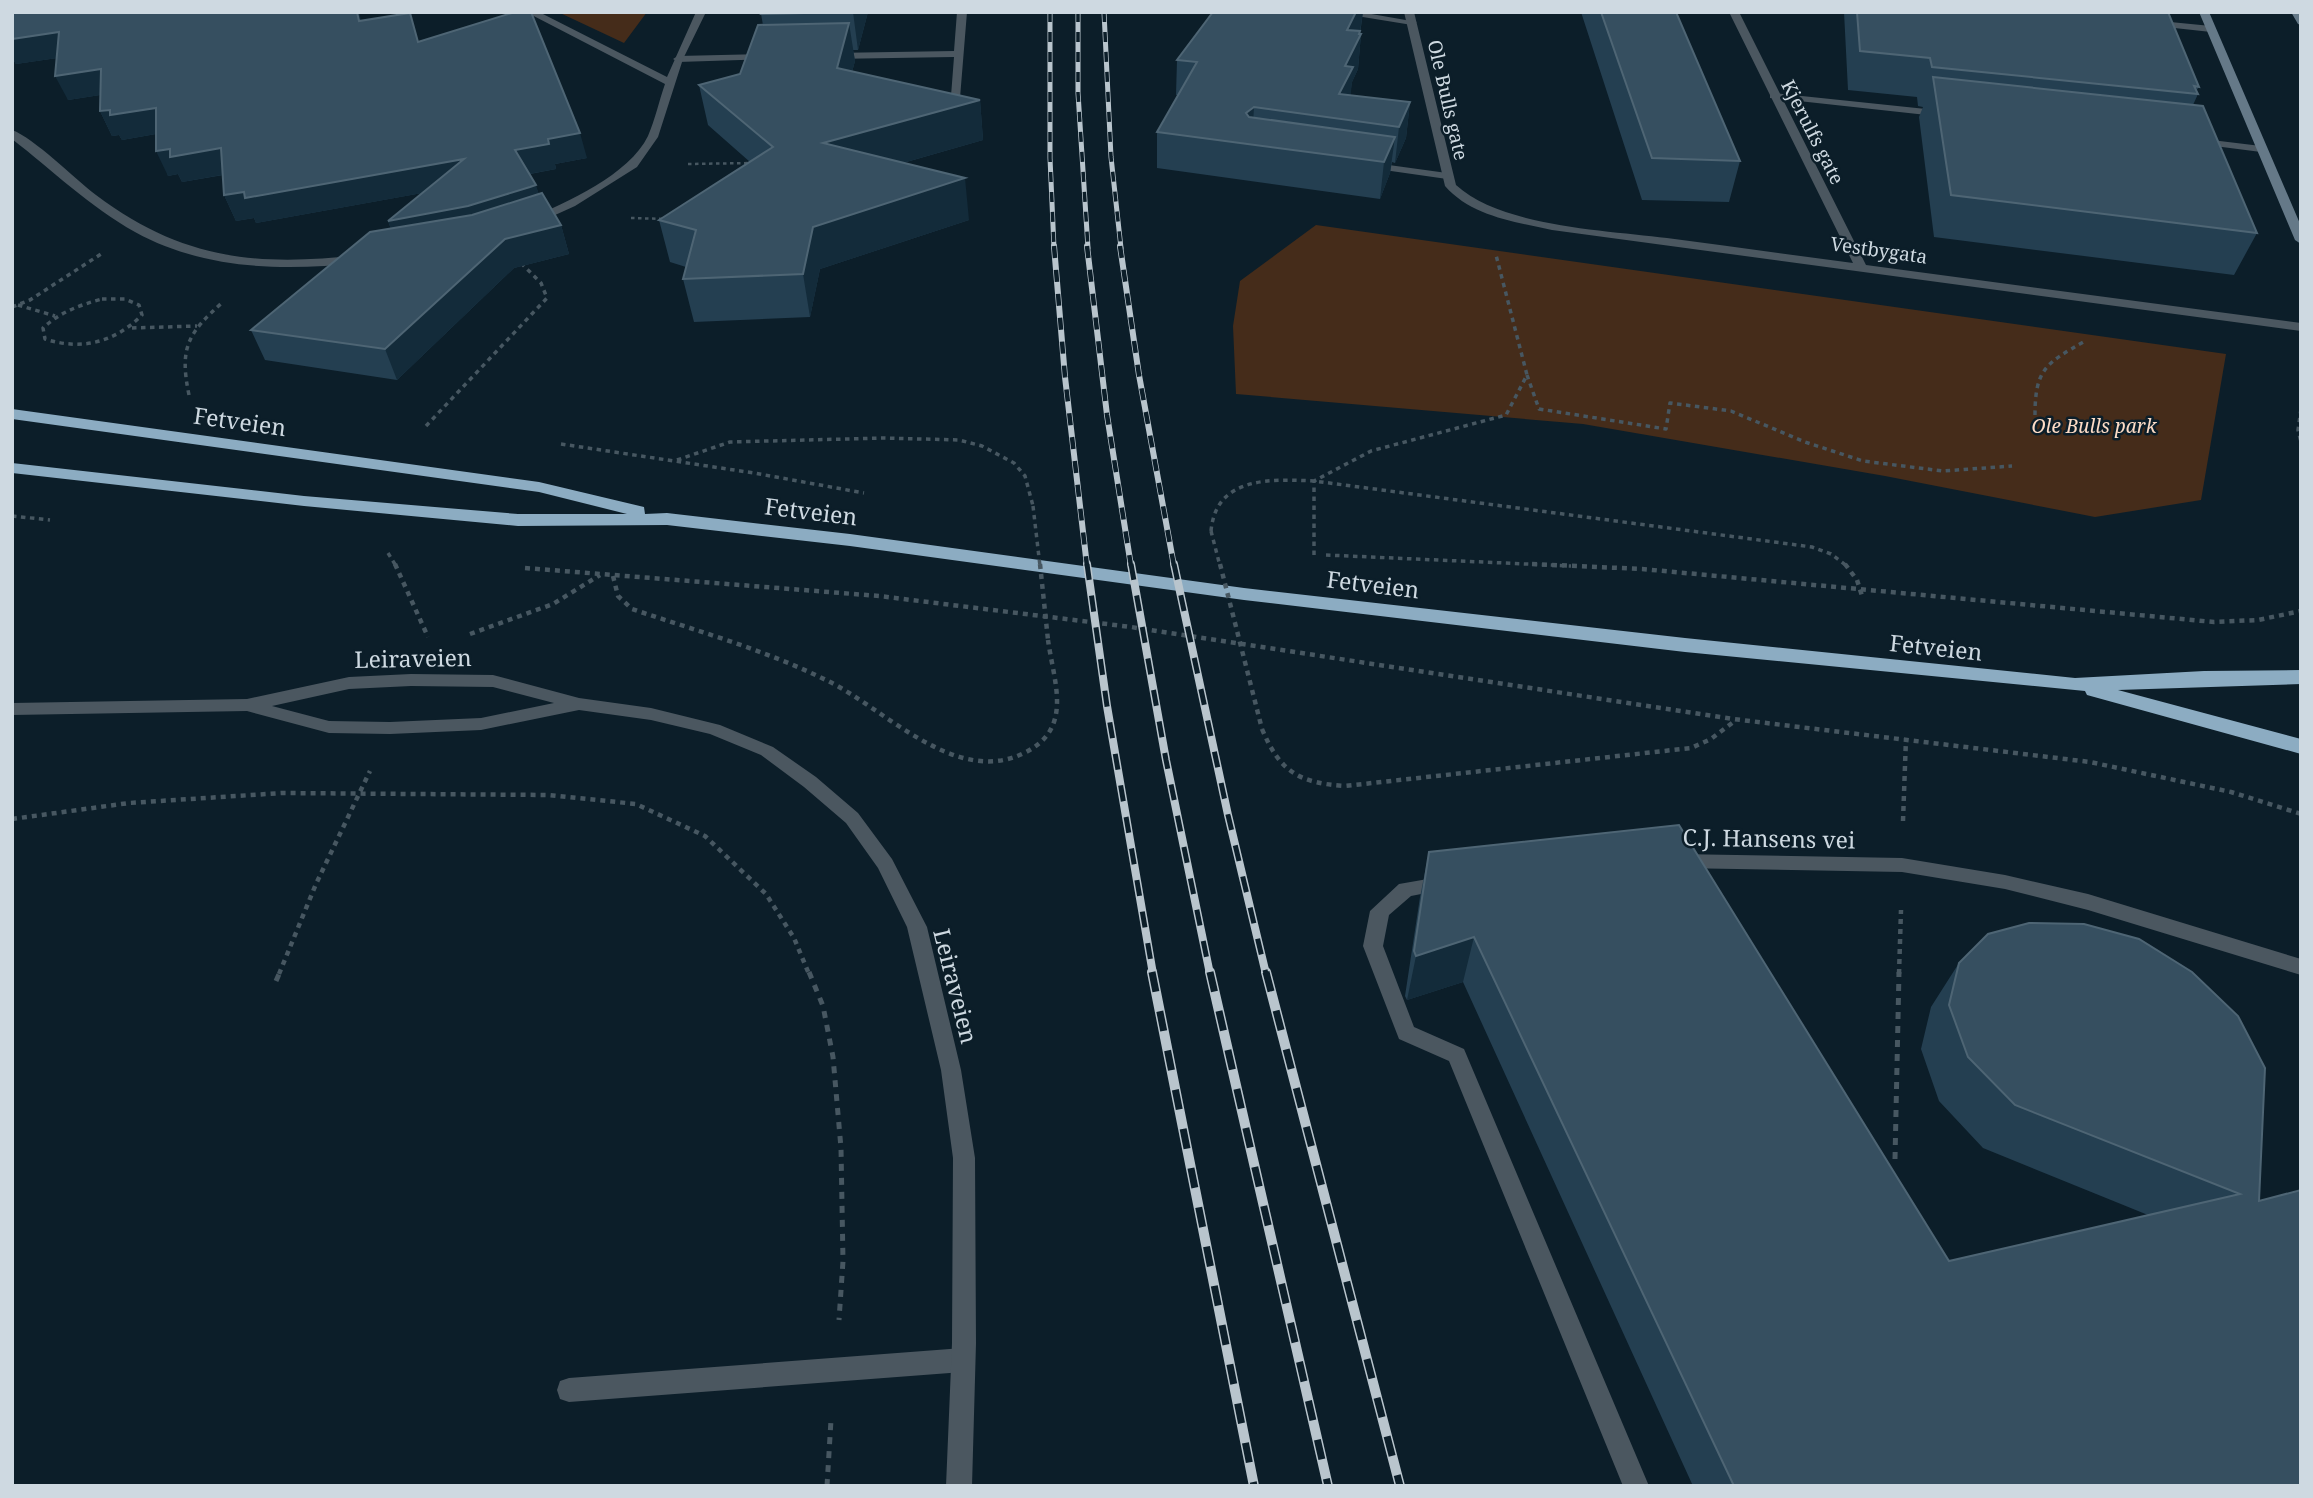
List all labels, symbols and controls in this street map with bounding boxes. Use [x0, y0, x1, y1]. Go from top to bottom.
street label: Ole Bulls gate [1422, 37, 1474, 163]
street label: Kjerulfs gate [1775, 75, 1851, 189]
street label: Vestbygata [1829, 230, 1929, 270]
street label: Fetveien [192, 399, 289, 443]
park label: Ole Bulls park [2032, 413, 2158, 439]
street label: Fetveien [763, 489, 859, 533]
street label: Fetveien [1325, 562, 1421, 606]
street label: Fetveien [1888, 626, 1984, 668]
street label: Leiraveien [354, 641, 472, 675]
street label: C.J. Hansens vei [1682, 820, 1856, 856]
street label: Leiraveien [926, 925, 986, 1047]

